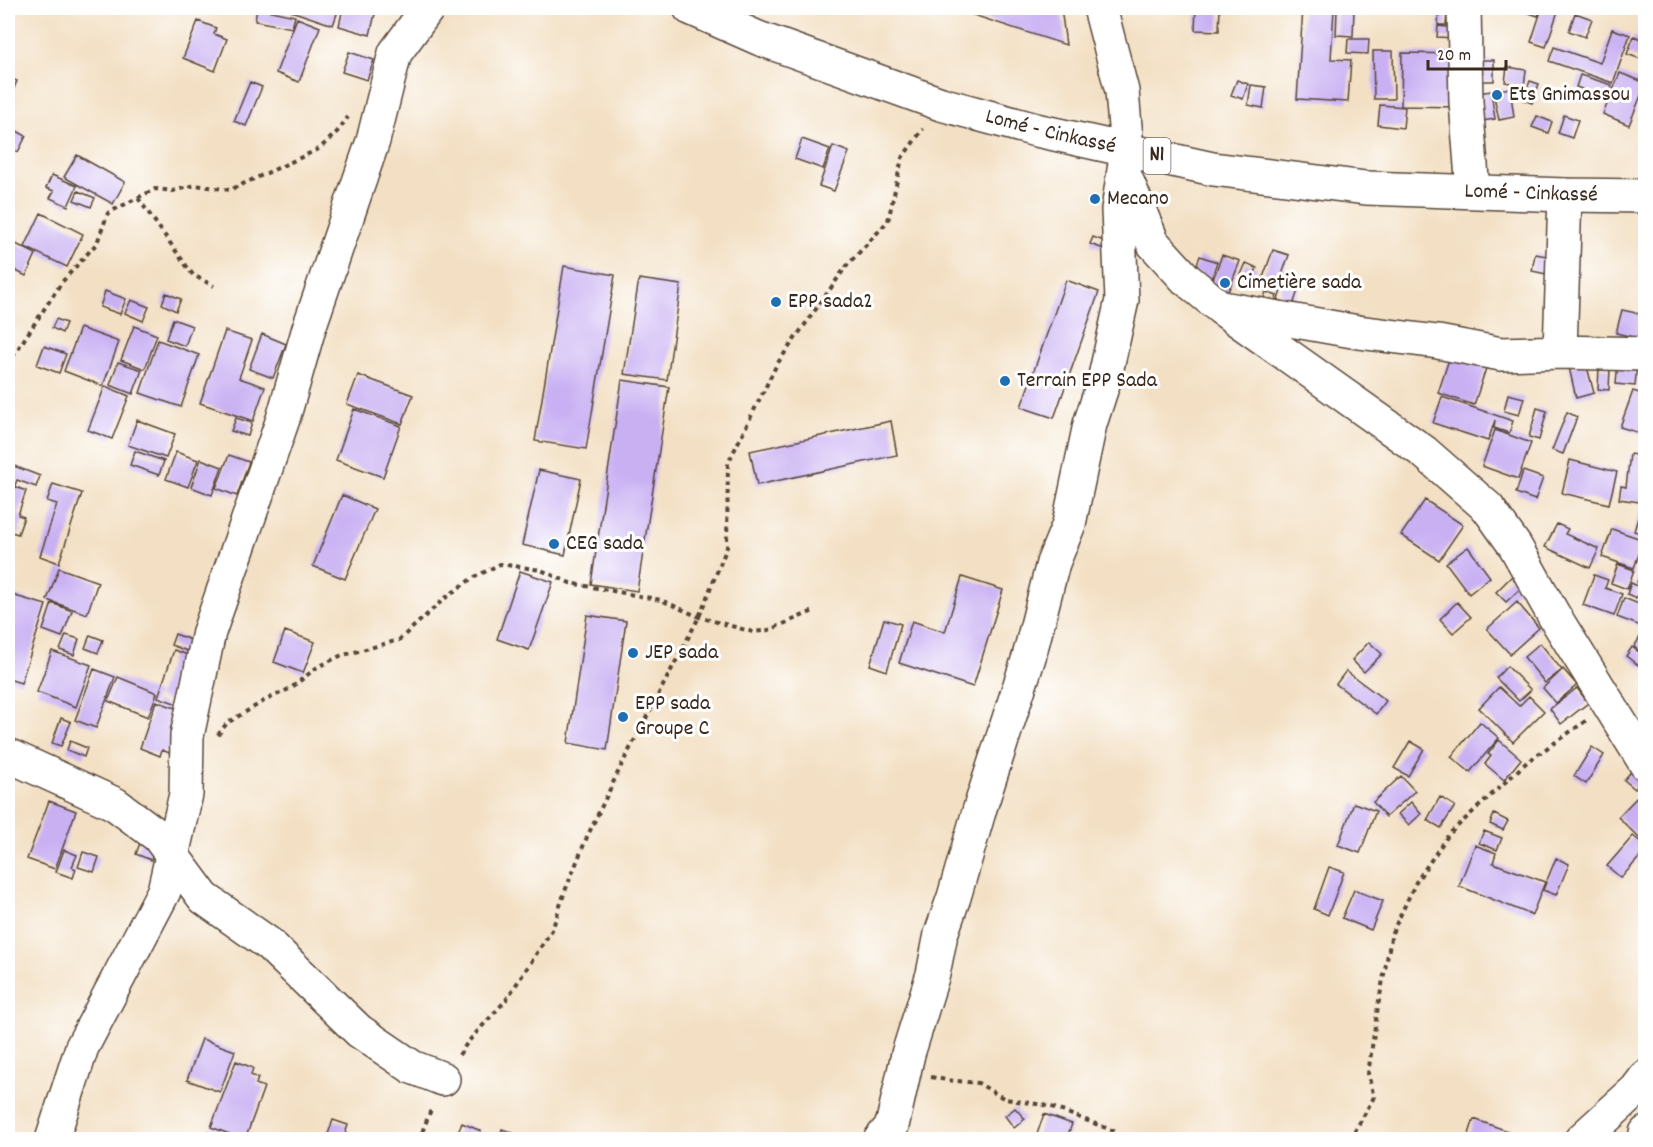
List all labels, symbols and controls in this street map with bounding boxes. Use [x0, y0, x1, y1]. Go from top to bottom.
scale bar [1428, 33, 1506, 71]
text: 20 m [1437, 44, 1471, 69]
place label: Ets Gnimassou [1509, 80, 1630, 111]
marker: Ets Gnimassou [1490, 88, 1504, 102]
street label: Lomé - Cinkassé [982, 101, 1119, 163]
road number: N1 [1144, 138, 1170, 174]
street label: Lomé - Cinkassé [1464, 176, 1598, 211]
place label: Mecano [1107, 184, 1169, 215]
marker: Mecano [1088, 192, 1102, 206]
place label: Cimetière sada [1237, 268, 1362, 299]
marker: Cimetière sada [1218, 276, 1232, 290]
place label: EPP sada2 [788, 287, 873, 318]
marker: EPP sada2 [769, 295, 783, 309]
place label: Terrain EPP Sada [1017, 366, 1158, 397]
marker: Terrain EPP Sada [998, 374, 1012, 388]
place label: CEG sada [566, 529, 644, 560]
marker: CEG sada [547, 537, 561, 551]
place label: JEP sada [645, 638, 719, 669]
marker: JEP sada [626, 646, 640, 660]
place label: EPP sada Groupe C [635, 689, 711, 745]
marker: EPP sada Groupe C [616, 710, 630, 724]

